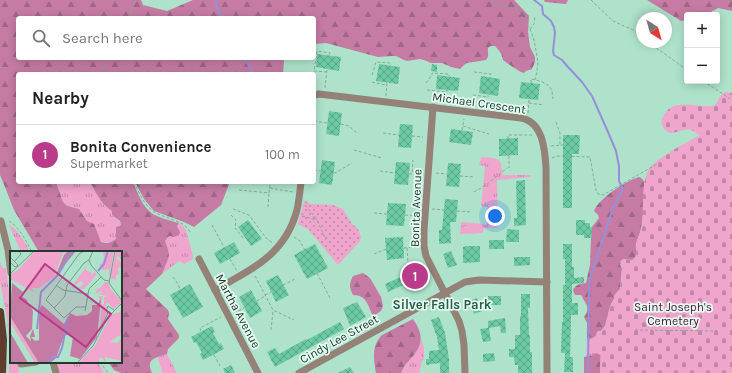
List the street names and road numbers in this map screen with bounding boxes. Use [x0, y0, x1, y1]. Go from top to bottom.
street label: Michael Crescent [431, 89, 527, 117]
street label: Bonita Avenue [408, 169, 424, 247]
street label: Martha Avenue [213, 272, 263, 350]
street label: Cindy Lee Street [297, 311, 381, 366]

